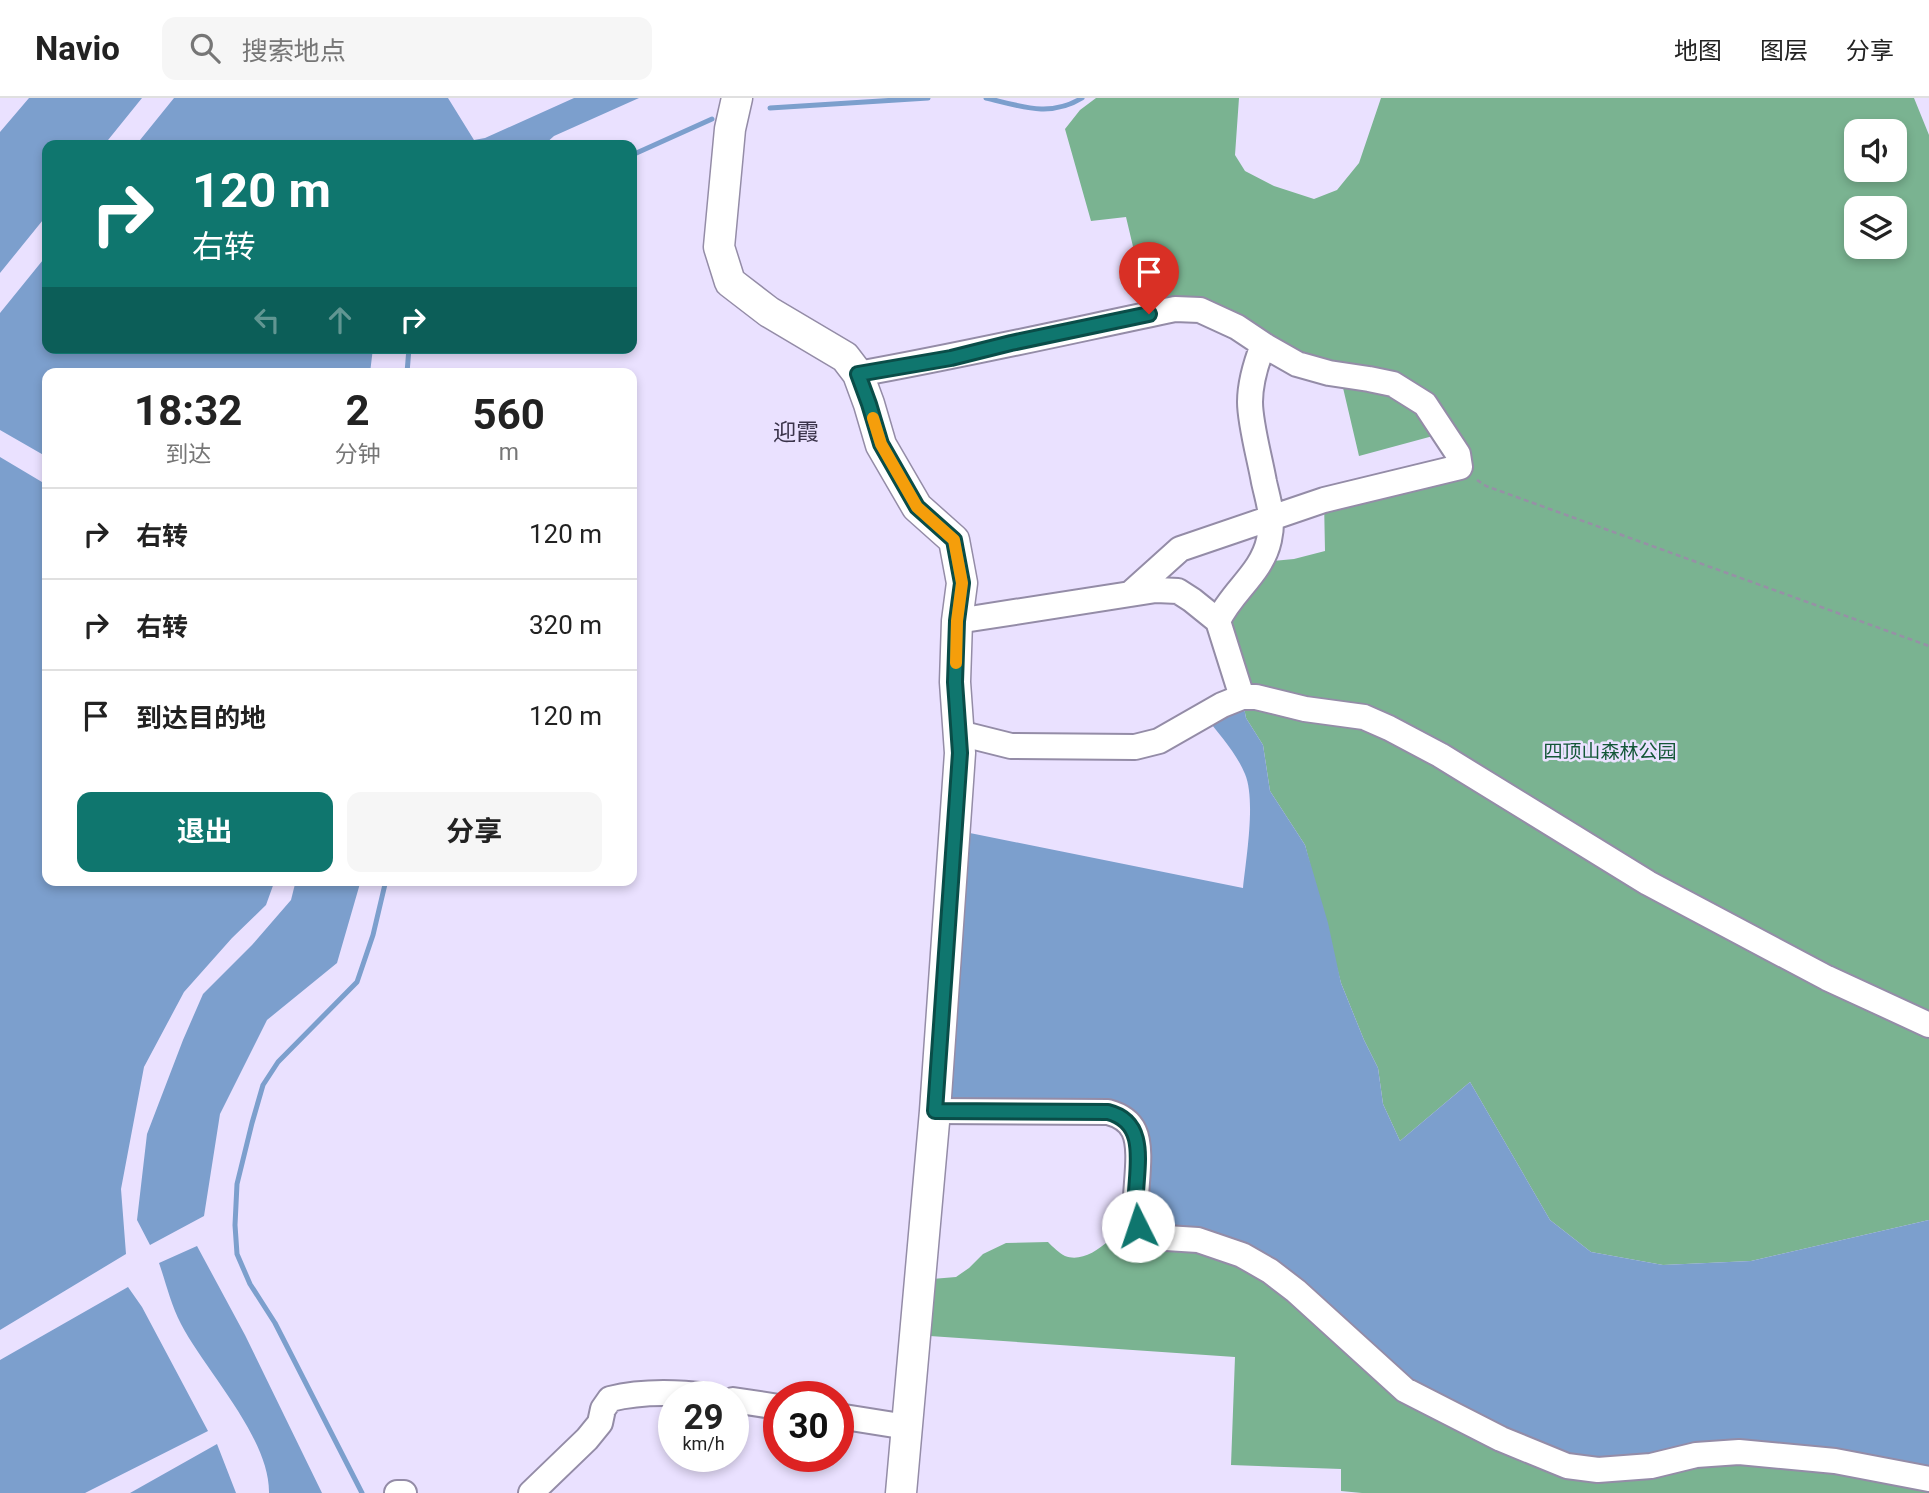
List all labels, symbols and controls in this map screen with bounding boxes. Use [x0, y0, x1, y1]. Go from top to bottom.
search box [162, 17, 652, 80]
text: Navio [35, 29, 120, 68]
icon: search [186, 29, 224, 67]
text: 搜索地点 [242, 36, 346, 66]
text: 地图 [1674, 37, 1722, 65]
text: 图层 [1760, 37, 1808, 65]
text: 分享 [1846, 37, 1894, 65]
map controls [1844, 119, 1907, 259]
button: sound [1844, 119, 1907, 182]
text: 120 m [192, 162, 331, 219]
icon: right [77, 168, 168, 259]
button: layers [1844, 196, 1907, 259]
text: 右转 [192, 228, 256, 266]
pin [1119, 242, 1179, 314]
icon: arrive [1130, 253, 1168, 291]
icon: left [248, 301, 286, 339]
icon: ahead [321, 301, 359, 339]
icon: right [394, 301, 432, 339]
text: 18:32 [134, 386, 242, 435]
text: 2 [345, 386, 370, 435]
text: 560 [473, 390, 545, 439]
district label: 迎霞 [773, 419, 819, 446]
text: m [499, 439, 519, 466]
text: 到达 [165, 441, 211, 468]
text: 分钟 [334, 441, 380, 468]
icon: right [77, 515, 115, 553]
text: 120 m [529, 519, 602, 549]
text: 右转 [136, 521, 188, 551]
icon: right [77, 606, 115, 644]
text: 320 m [529, 610, 602, 640]
text: 右转 [136, 612, 188, 642]
icon: arrive [77, 697, 115, 735]
text: 120 m [529, 701, 602, 731]
text: 到达目的地 [136, 703, 266, 733]
park label: 四顶山森林公园 [1543, 740, 1677, 763]
button: 退出 [77, 792, 333, 872]
button: 分享 [347, 792, 602, 872]
position arrow [1101, 1189, 1175, 1263]
speed limit sign: 30 [763, 1381, 854, 1472]
text: 29 [683, 1397, 724, 1438]
text: km/h [682, 1433, 725, 1454]

